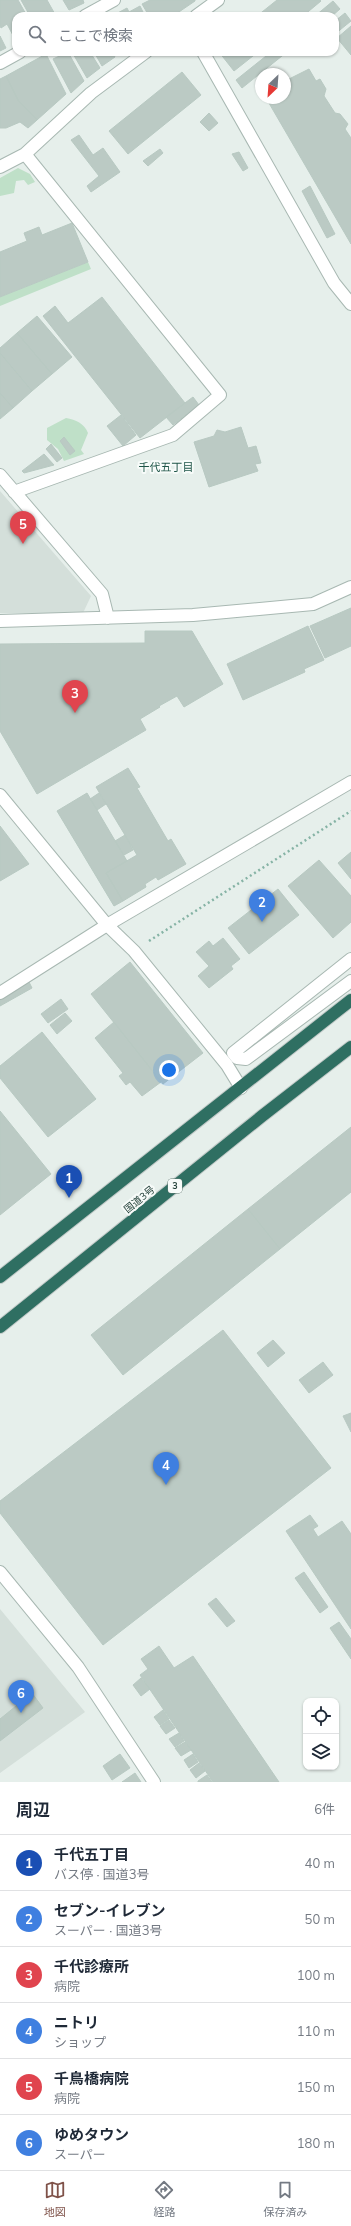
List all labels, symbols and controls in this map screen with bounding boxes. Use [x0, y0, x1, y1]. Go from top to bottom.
search box [12, 12, 339, 56]
icon: search [26, 23, 48, 45]
text: ここで検索 [58, 26, 133, 45]
north arrow [255, 68, 291, 104]
district label: 千代五丁目 [139, 460, 194, 474]
pin: 5 [10, 511, 36, 544]
pin: 3 [62, 680, 88, 713]
pin: 2 [249, 889, 275, 922]
your location [159, 1060, 179, 1080]
pin: 1 [56, 1165, 82, 1198]
road number: 3 [168, 1179, 182, 1193]
street label: 国道3号 [121, 1183, 157, 1216]
pin: 4 [153, 1452, 179, 1485]
pin: 6 [8, 1680, 34, 1713]
map controls [303, 1698, 339, 1770]
button: locate [303, 1698, 339, 1734]
button: layers [303, 1734, 339, 1770]
text: 周辺 [16, 1799, 50, 1820]
text: 6件 [314, 1801, 335, 1817]
text: 千代五丁目 [54, 1845, 129, 1864]
text: 1 [25, 1855, 33, 1871]
text: 40 m [305, 1855, 335, 1871]
text: バス停 · 国道3号 [54, 1866, 150, 1882]
text: セブン-イレブン [54, 1901, 166, 1920]
text: 2 [25, 1911, 33, 1927]
text: 50 m [305, 1911, 335, 1927]
text: スーパー · 国道3号 [54, 1922, 162, 1938]
text: 千代診療所 [54, 1957, 129, 1976]
text: 3 [25, 1967, 33, 1983]
text: 100 m [297, 1967, 335, 1983]
text: 病院 [54, 1978, 80, 1994]
text: ニトリ [54, 2013, 99, 2032]
text: 4 [25, 2023, 33, 2039]
text: 110 m [297, 2023, 335, 2039]
text: ショップ [54, 2034, 106, 2050]
text: 千鳥橋病院 [54, 2069, 129, 2088]
text: 5 [25, 2079, 33, 2095]
text: 150 m [297, 2079, 335, 2095]
text: 病院 [54, 2090, 80, 2106]
text: ゆめタウン [54, 2125, 129, 2144]
text: 6 [25, 2135, 33, 2151]
text: 180 m [297, 2135, 335, 2151]
text: スーパー [54, 2146, 106, 2162]
tab: 地図 [44, 2179, 66, 2219]
tab: 経路 [153, 2179, 175, 2219]
tab: 保存済み [263, 2179, 307, 2219]

